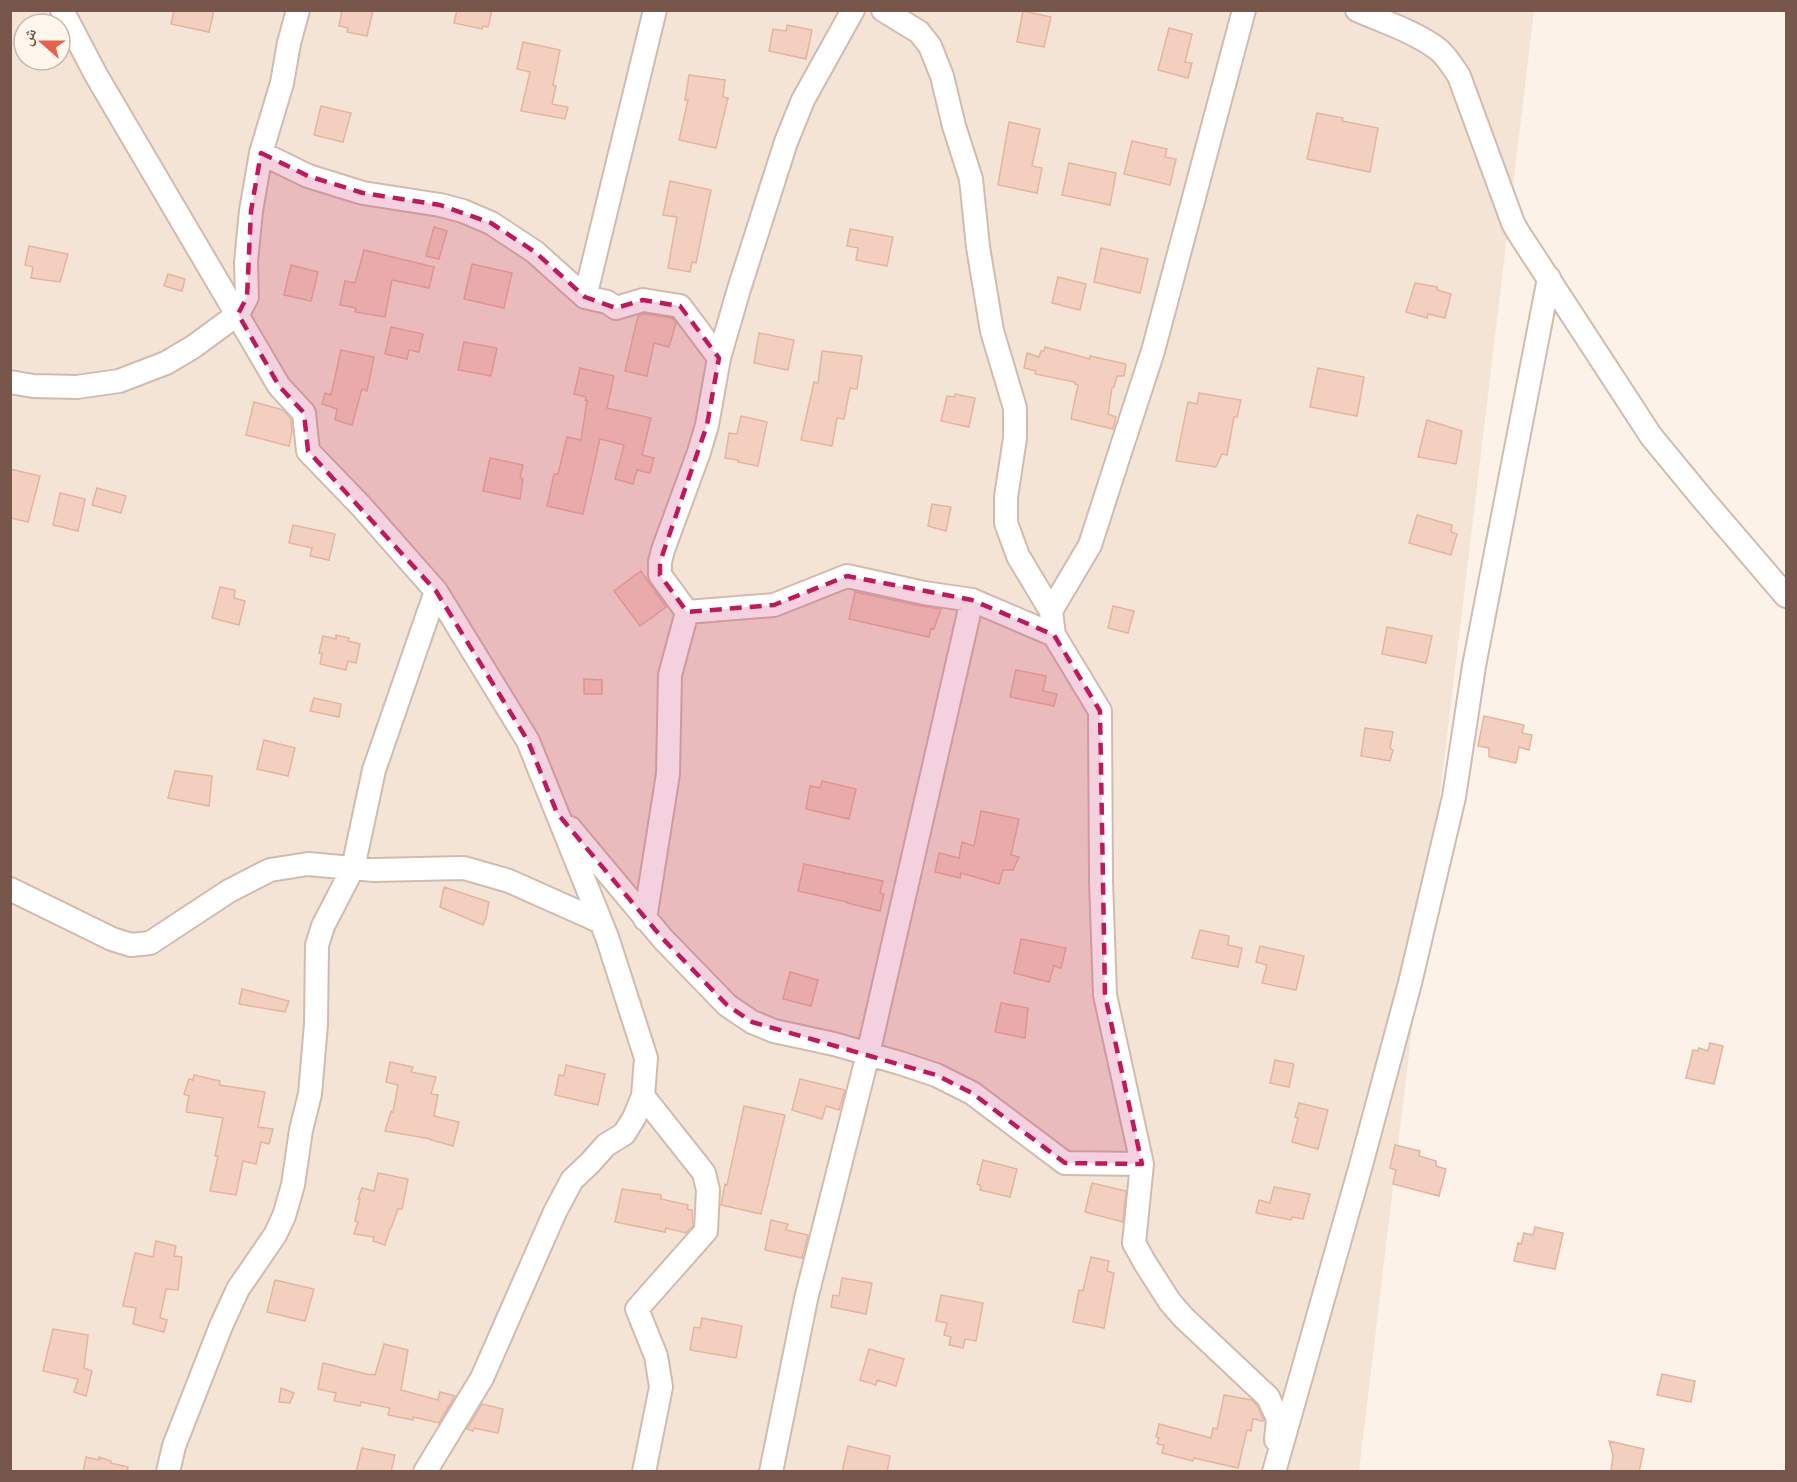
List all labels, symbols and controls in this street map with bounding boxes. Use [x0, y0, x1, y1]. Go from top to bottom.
north arrow [12, 12, 72, 72]
text: ش [16, 25, 42, 49]

